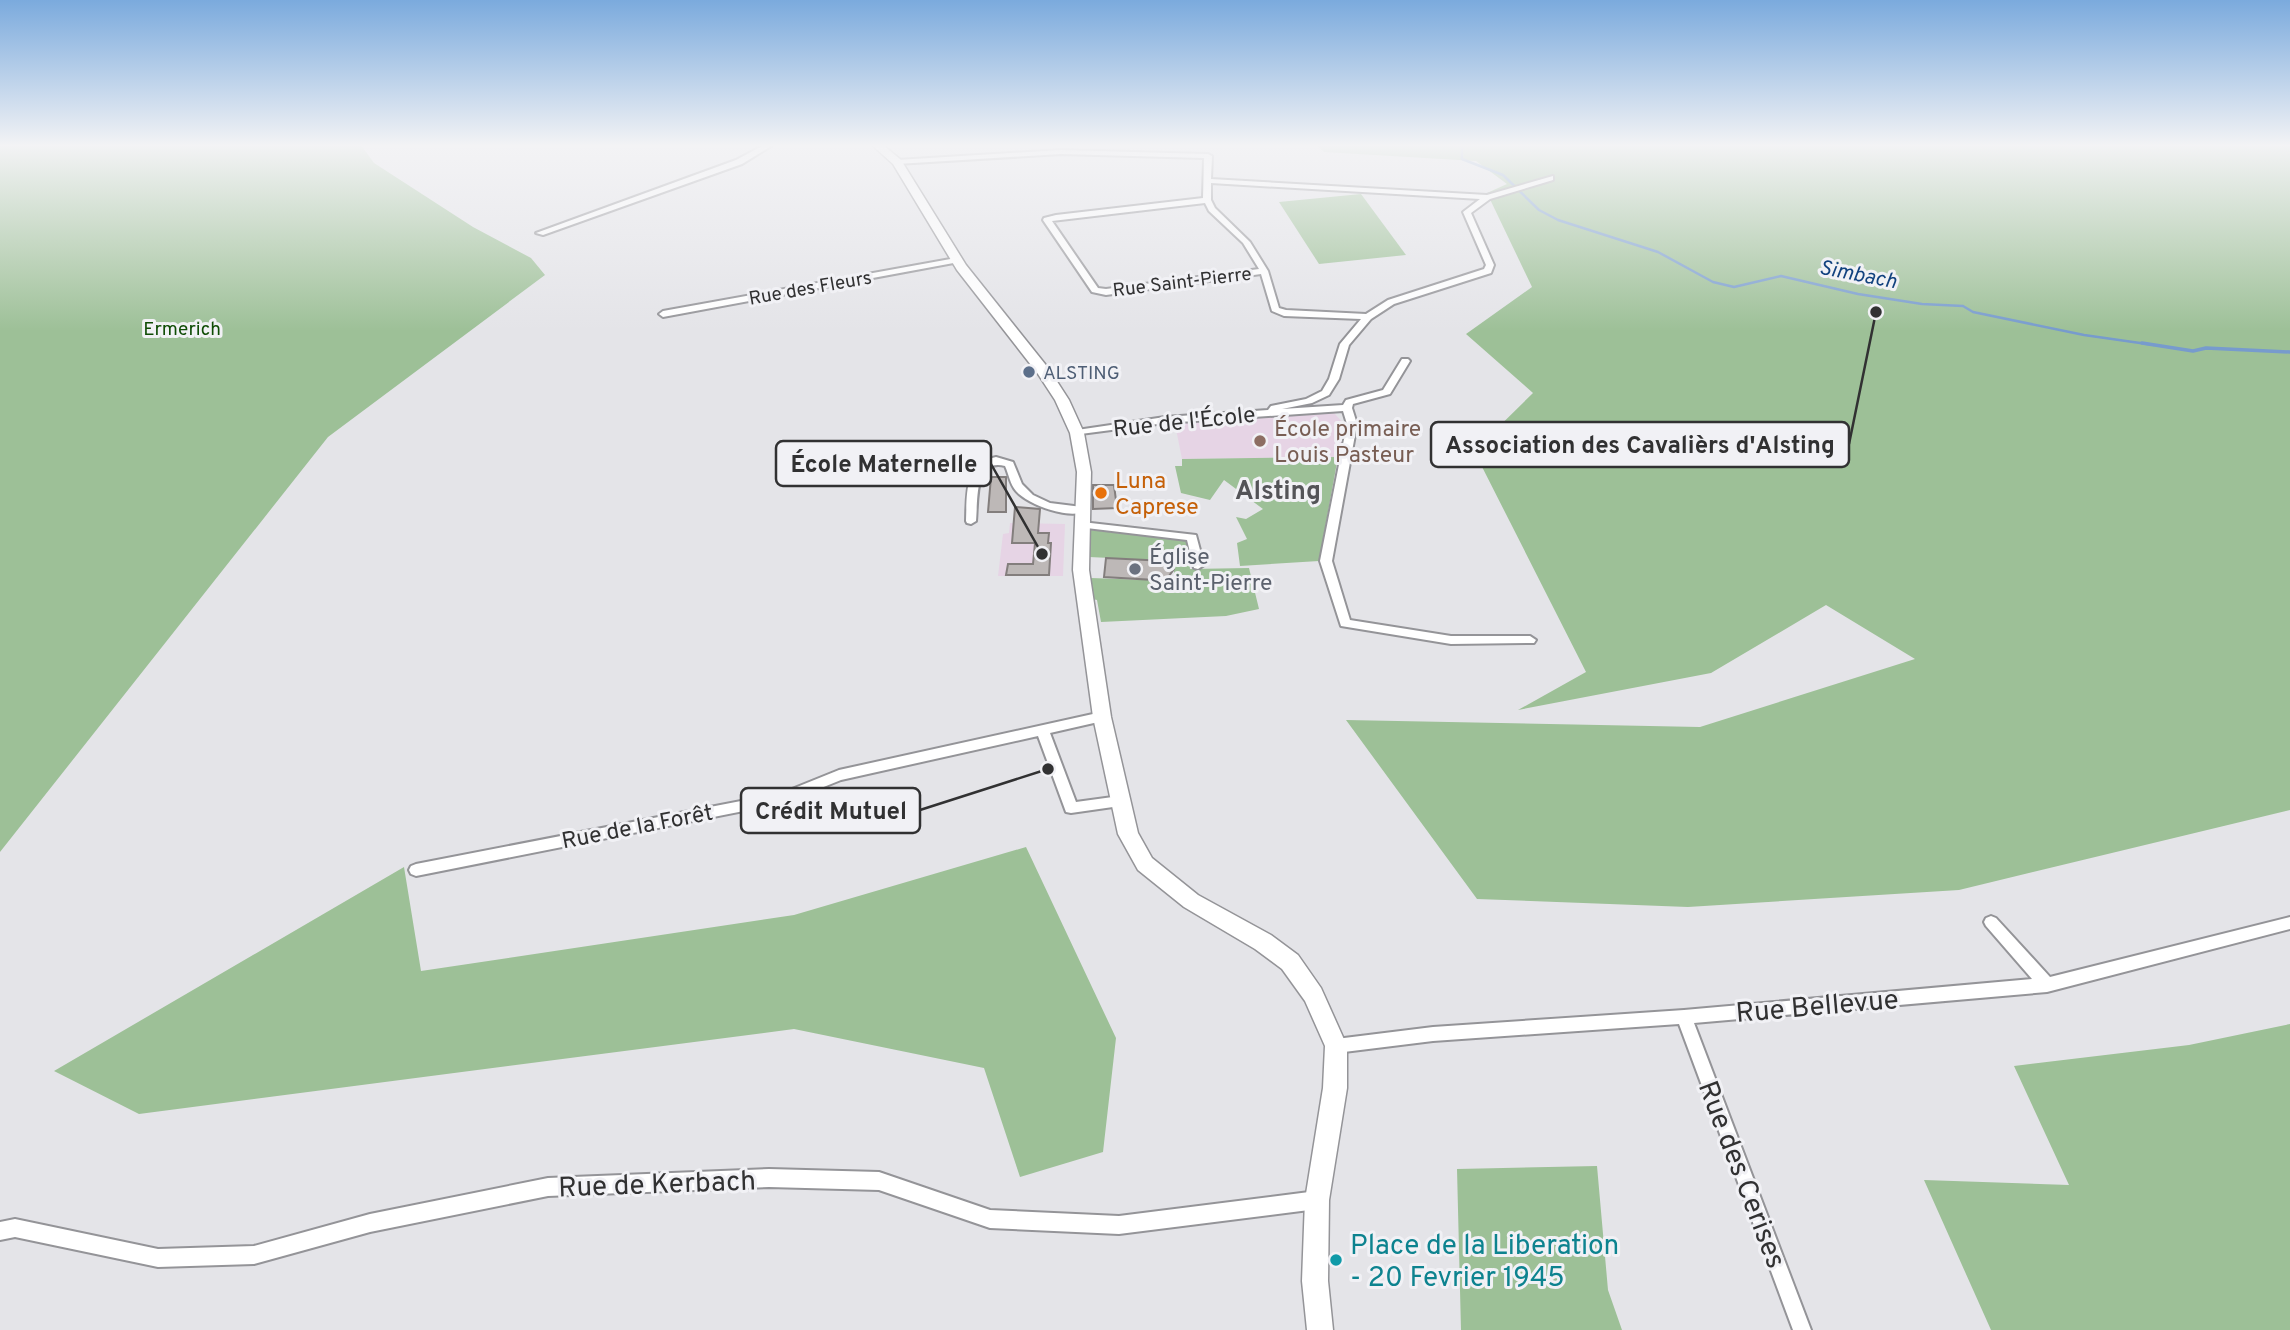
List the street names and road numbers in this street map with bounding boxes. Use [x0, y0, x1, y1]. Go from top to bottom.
street label: Rue Saint-Pierre [1112, 263, 1253, 303]
street label: Rue des Fleurs [747, 266, 874, 312]
street label: Rue de l'École [1111, 401, 1257, 445]
street label: Rue de la Forêt [559, 800, 716, 857]
street label: Rue Bellevue [1734, 983, 1900, 1033]
street label: Rue des Cerises [1688, 1076, 1792, 1274]
street label: Rue de Kerbach [558, 1165, 757, 1207]

